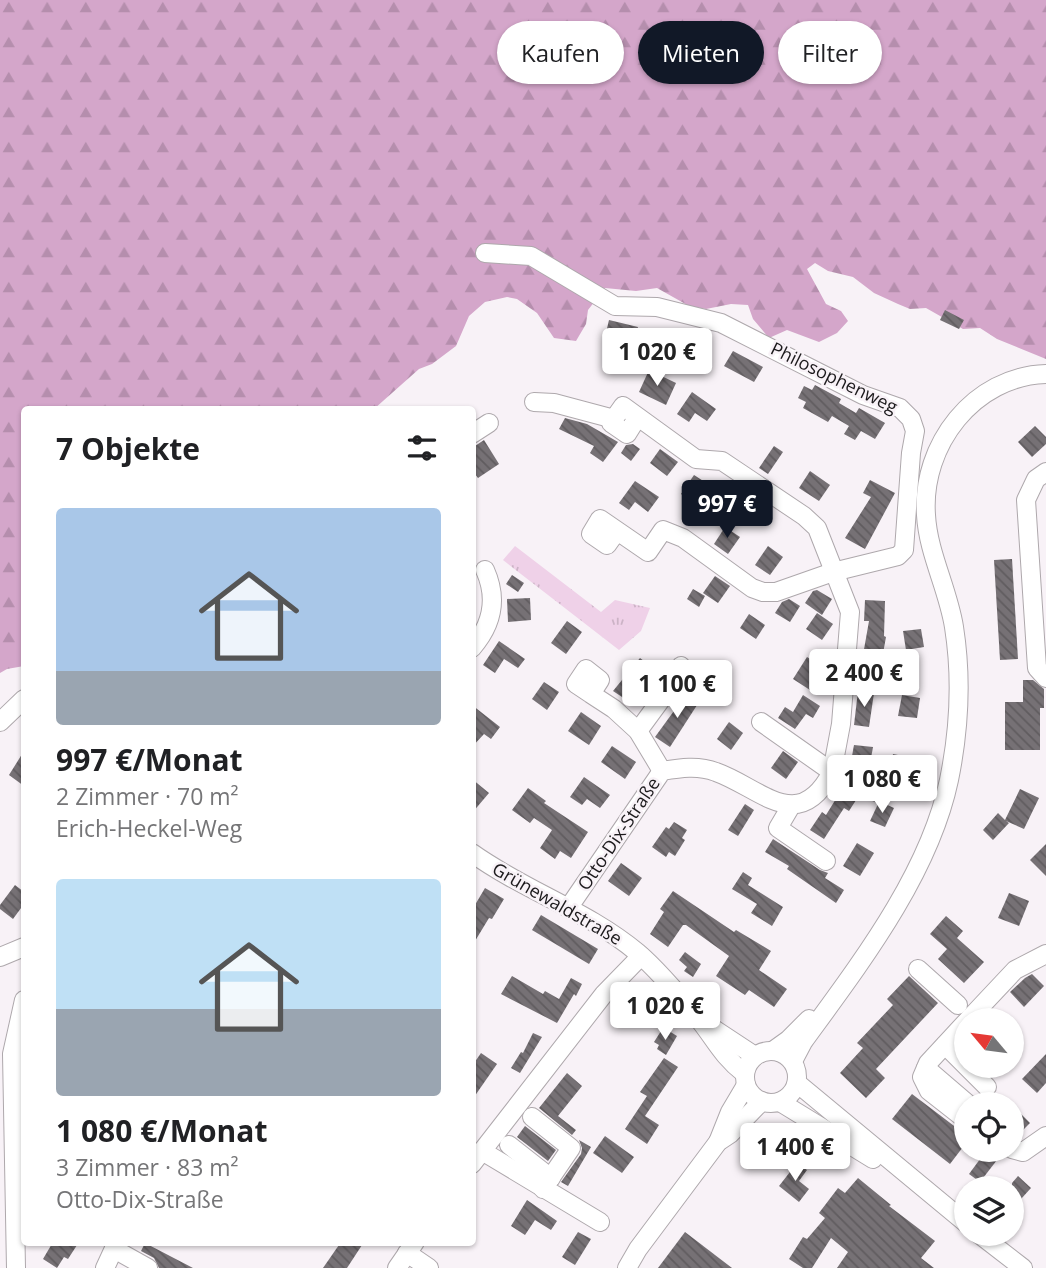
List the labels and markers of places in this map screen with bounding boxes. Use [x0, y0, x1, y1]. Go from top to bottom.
pin: 1 020 € [592, 328, 722, 388]
pin: 997 € [678, 480, 776, 540]
pin: 2 400 € [799, 650, 929, 709]
pin: 1 100 € [612, 660, 742, 720]
pin: 1 080 € [817, 756, 947, 815]
pin: 1 020 € [600, 982, 730, 1042]
pin: 1 400 € [730, 1124, 860, 1183]

